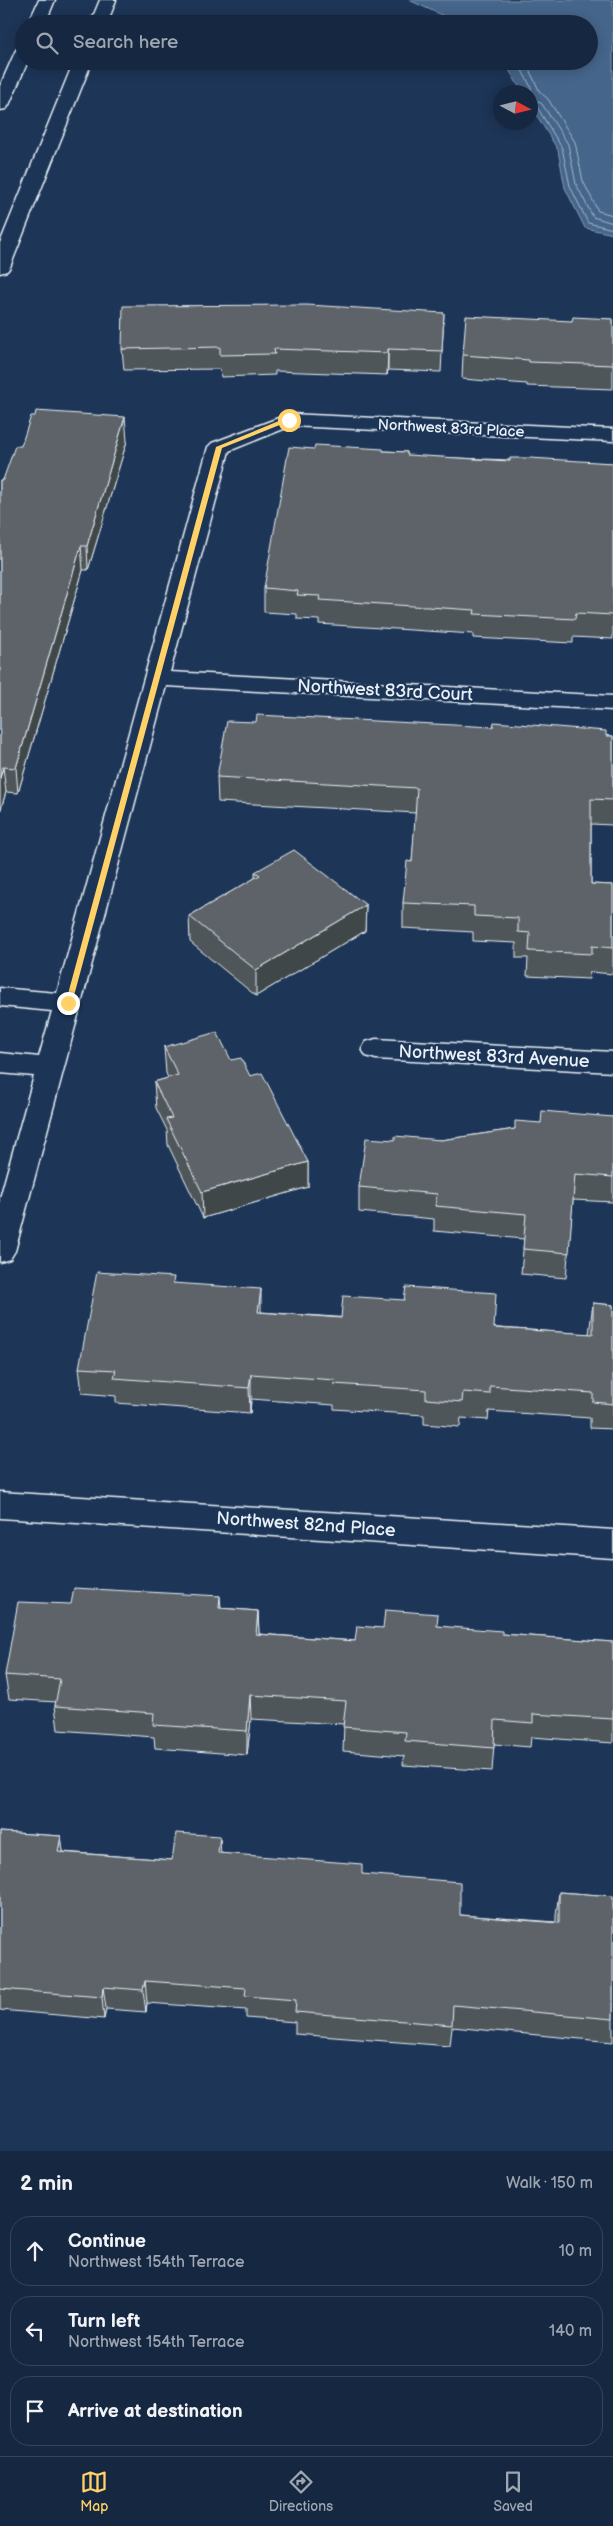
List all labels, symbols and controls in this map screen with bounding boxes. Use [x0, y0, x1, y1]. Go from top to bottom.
search box [15, 15, 598, 70]
icon: search [33, 29, 61, 57]
text: Search here [73, 31, 178, 54]
north arrow [493, 85, 538, 130]
route start [278, 409, 301, 432]
street label: Northwest 83rd Place [377, 415, 525, 442]
street label: Northwest 83rd Court [297, 675, 474, 706]
route end [57, 992, 80, 1015]
street label: Northwest 83rd Avenue [398, 1041, 590, 1072]
street label: Northwest 82nd Place [216, 1508, 397, 1541]
text: 2 min [20, 2171, 73, 2196]
text: Walk · 150 m [506, 2174, 593, 2193]
text: Continue [68, 2230, 146, 2253]
icon: ahead [21, 2237, 49, 2265]
text: 10 m [559, 2242, 592, 2261]
text: Northwest 154th Terrace [68, 2253, 244, 2272]
text: Turn left [68, 2310, 140, 2333]
icon: left [21, 2317, 49, 2345]
text: 140 m [549, 2322, 592, 2341]
text: Northwest 154th Terrace [68, 2333, 244, 2352]
icon: arrive [21, 2397, 49, 2425]
text: Arrive at destination [68, 2400, 243, 2423]
tab: Map [80, 2468, 108, 2515]
tab: Directions [269, 2468, 333, 2515]
tab: Saved [493, 2468, 533, 2515]

